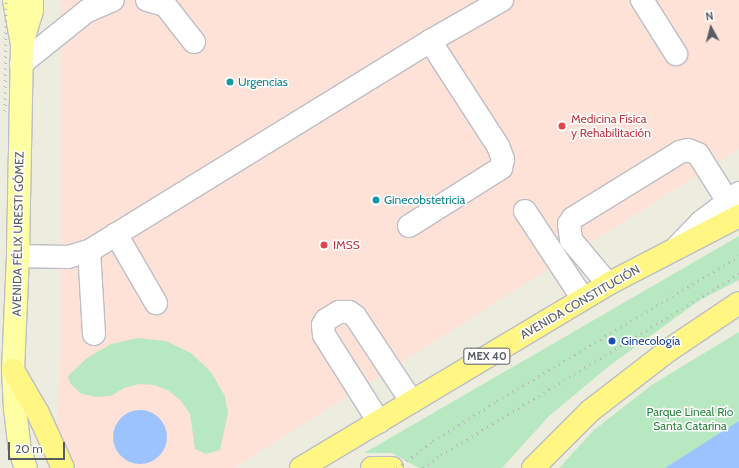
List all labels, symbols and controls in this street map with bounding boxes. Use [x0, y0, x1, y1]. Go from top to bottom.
north arrow [691, 8, 731, 48]
text: N [705, 9, 714, 24]
place label: Urgencias [238, 75, 288, 89]
marker: Urgencias [225, 77, 235, 87]
place label: Medicina Física y Rehabilitación [571, 112, 651, 140]
marker: Medicina Física y Rehabilitación [556, 120, 568, 132]
street label: AVENIDA FÉLIX URESTI GÓMEZ [9, 152, 27, 316]
place label: Ginecobstetricia [384, 193, 465, 207]
marker: Ginecobstetricia [371, 195, 381, 205]
place label: IMSS [333, 238, 360, 252]
marker: IMSS [318, 239, 330, 251]
street label: AVENIDA CONSTITUCIÓN [518, 262, 642, 342]
place label: Ginecología [621, 334, 680, 348]
marker: Ginecología [606, 335, 618, 347]
road number: MEX 40 [463, 347, 511, 365]
park label: Parque Lineal Río Santa Catarina [647, 405, 733, 433]
scale bar [10, 434, 67, 460]
text: 20 m [15, 441, 43, 456]

